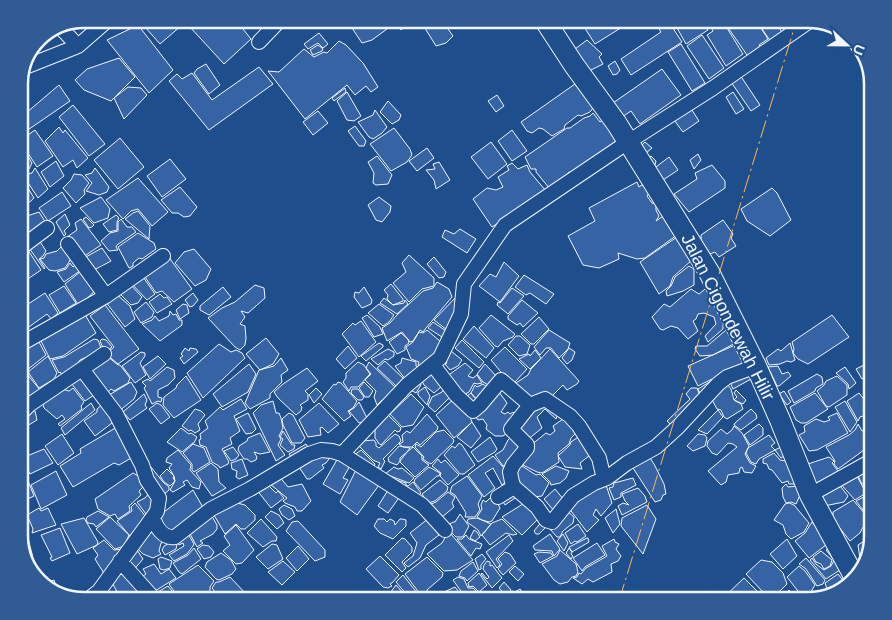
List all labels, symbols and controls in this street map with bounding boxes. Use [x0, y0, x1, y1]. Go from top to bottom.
north arrow [822, 20, 872, 70]
text: U [850, 42, 868, 58]
street label: Jalan Cigondewah Hilir [677, 230, 779, 404]

